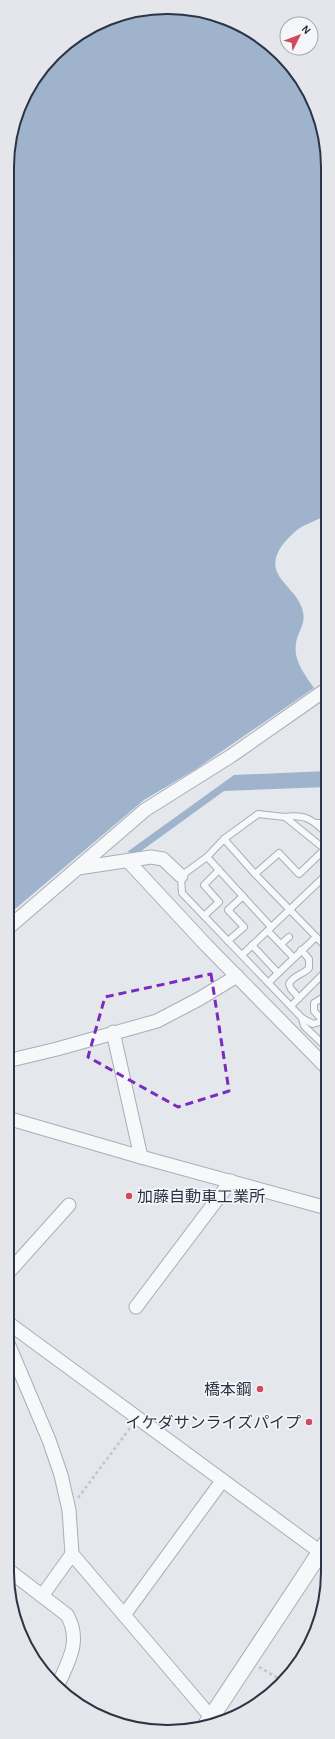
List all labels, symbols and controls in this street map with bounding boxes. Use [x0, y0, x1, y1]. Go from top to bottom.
north arrow [279, 16, 319, 56]
text: N [299, 23, 313, 36]
place label: 加藤自動車工業所 [137, 1188, 265, 1205]
marker: 加藤自動車工業所 [124, 1191, 134, 1201]
place label: 橋本鋼 [204, 1381, 252, 1398]
marker: 橋本鋼 [255, 1384, 265, 1394]
place label: イケダサンライズパイプ [125, 1414, 301, 1431]
marker: イケダサンライズパイプ [304, 1417, 314, 1427]

